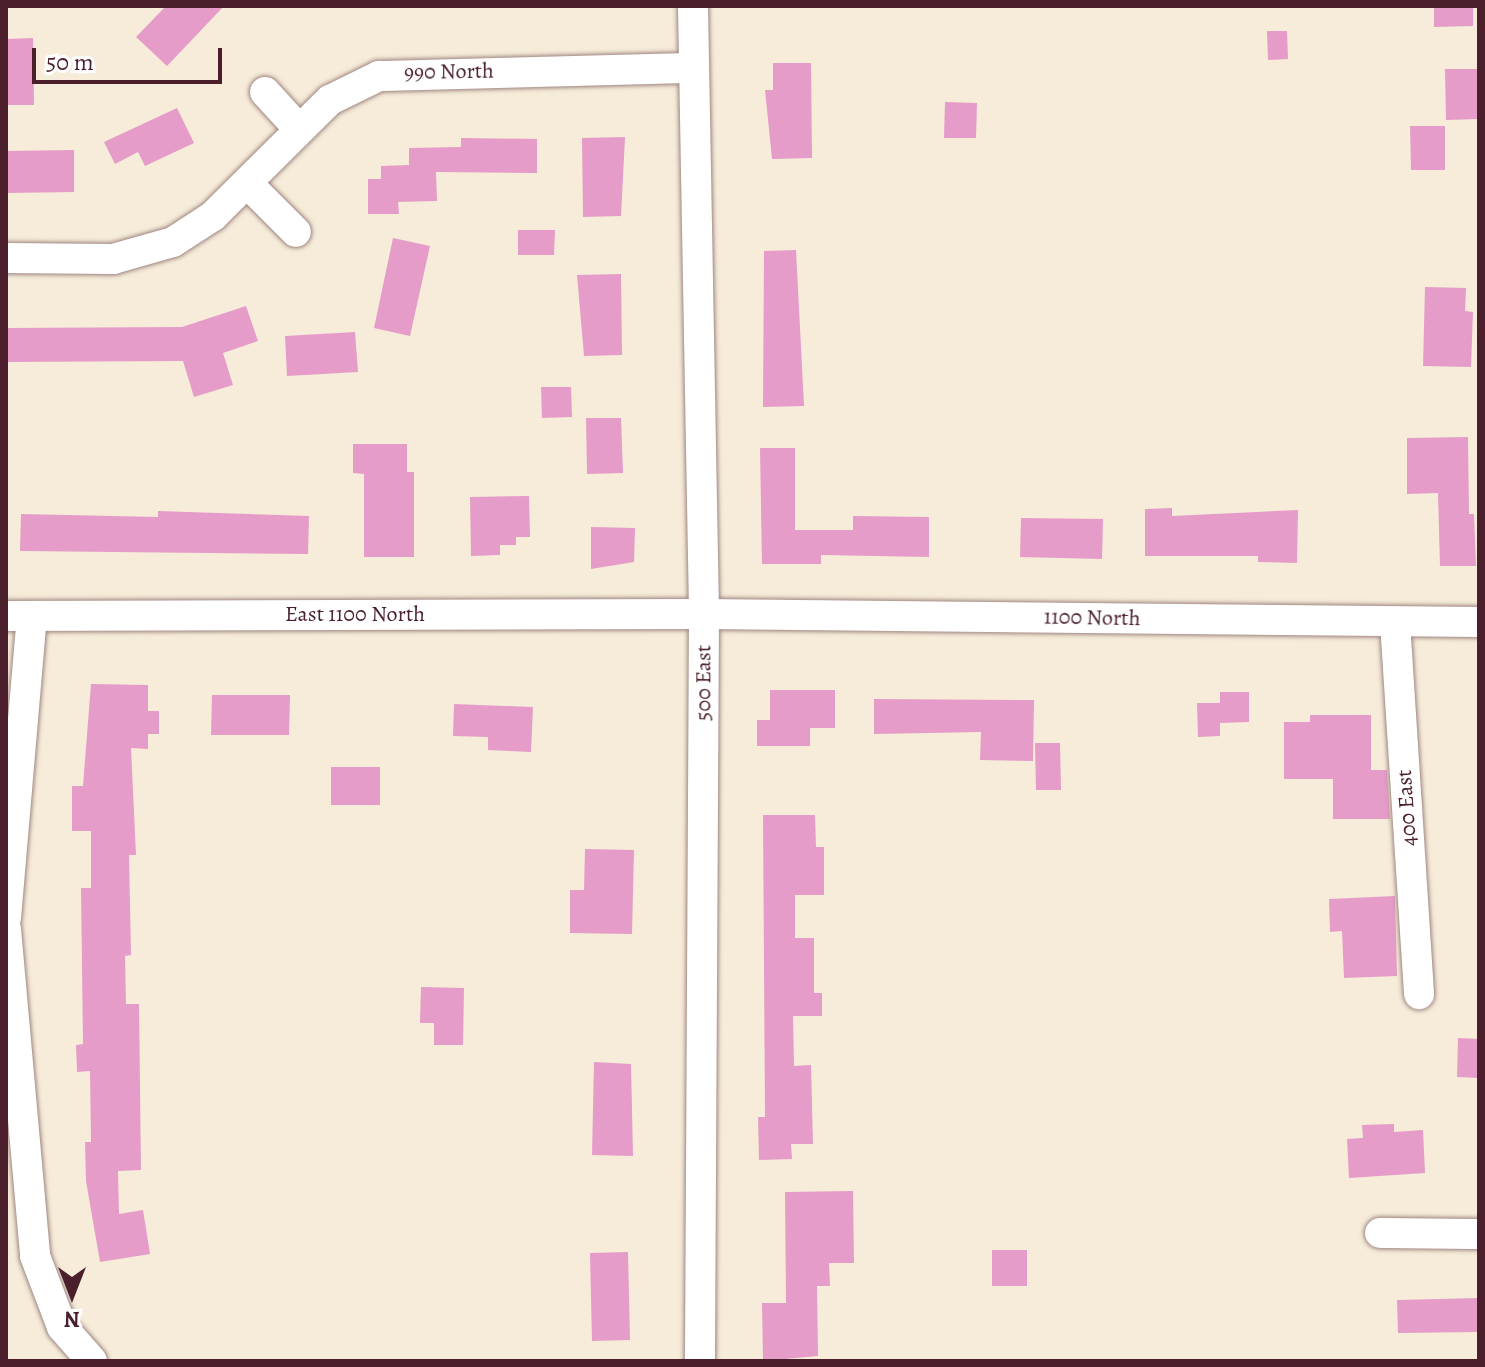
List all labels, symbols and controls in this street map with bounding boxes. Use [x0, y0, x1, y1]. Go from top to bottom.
scale bar [36, 32, 226, 82]
text: 50 m [46, 46, 94, 78]
street label: 990 North [404, 58, 494, 86]
street label: East 1100 North [285, 602, 425, 628]
street label: 1100 North [1043, 604, 1141, 632]
street label: 500 East [691, 645, 717, 721]
street label: 400 East [1391, 769, 1423, 847]
north arrow [32, 1255, 112, 1335]
text: N [64, 1304, 80, 1334]

